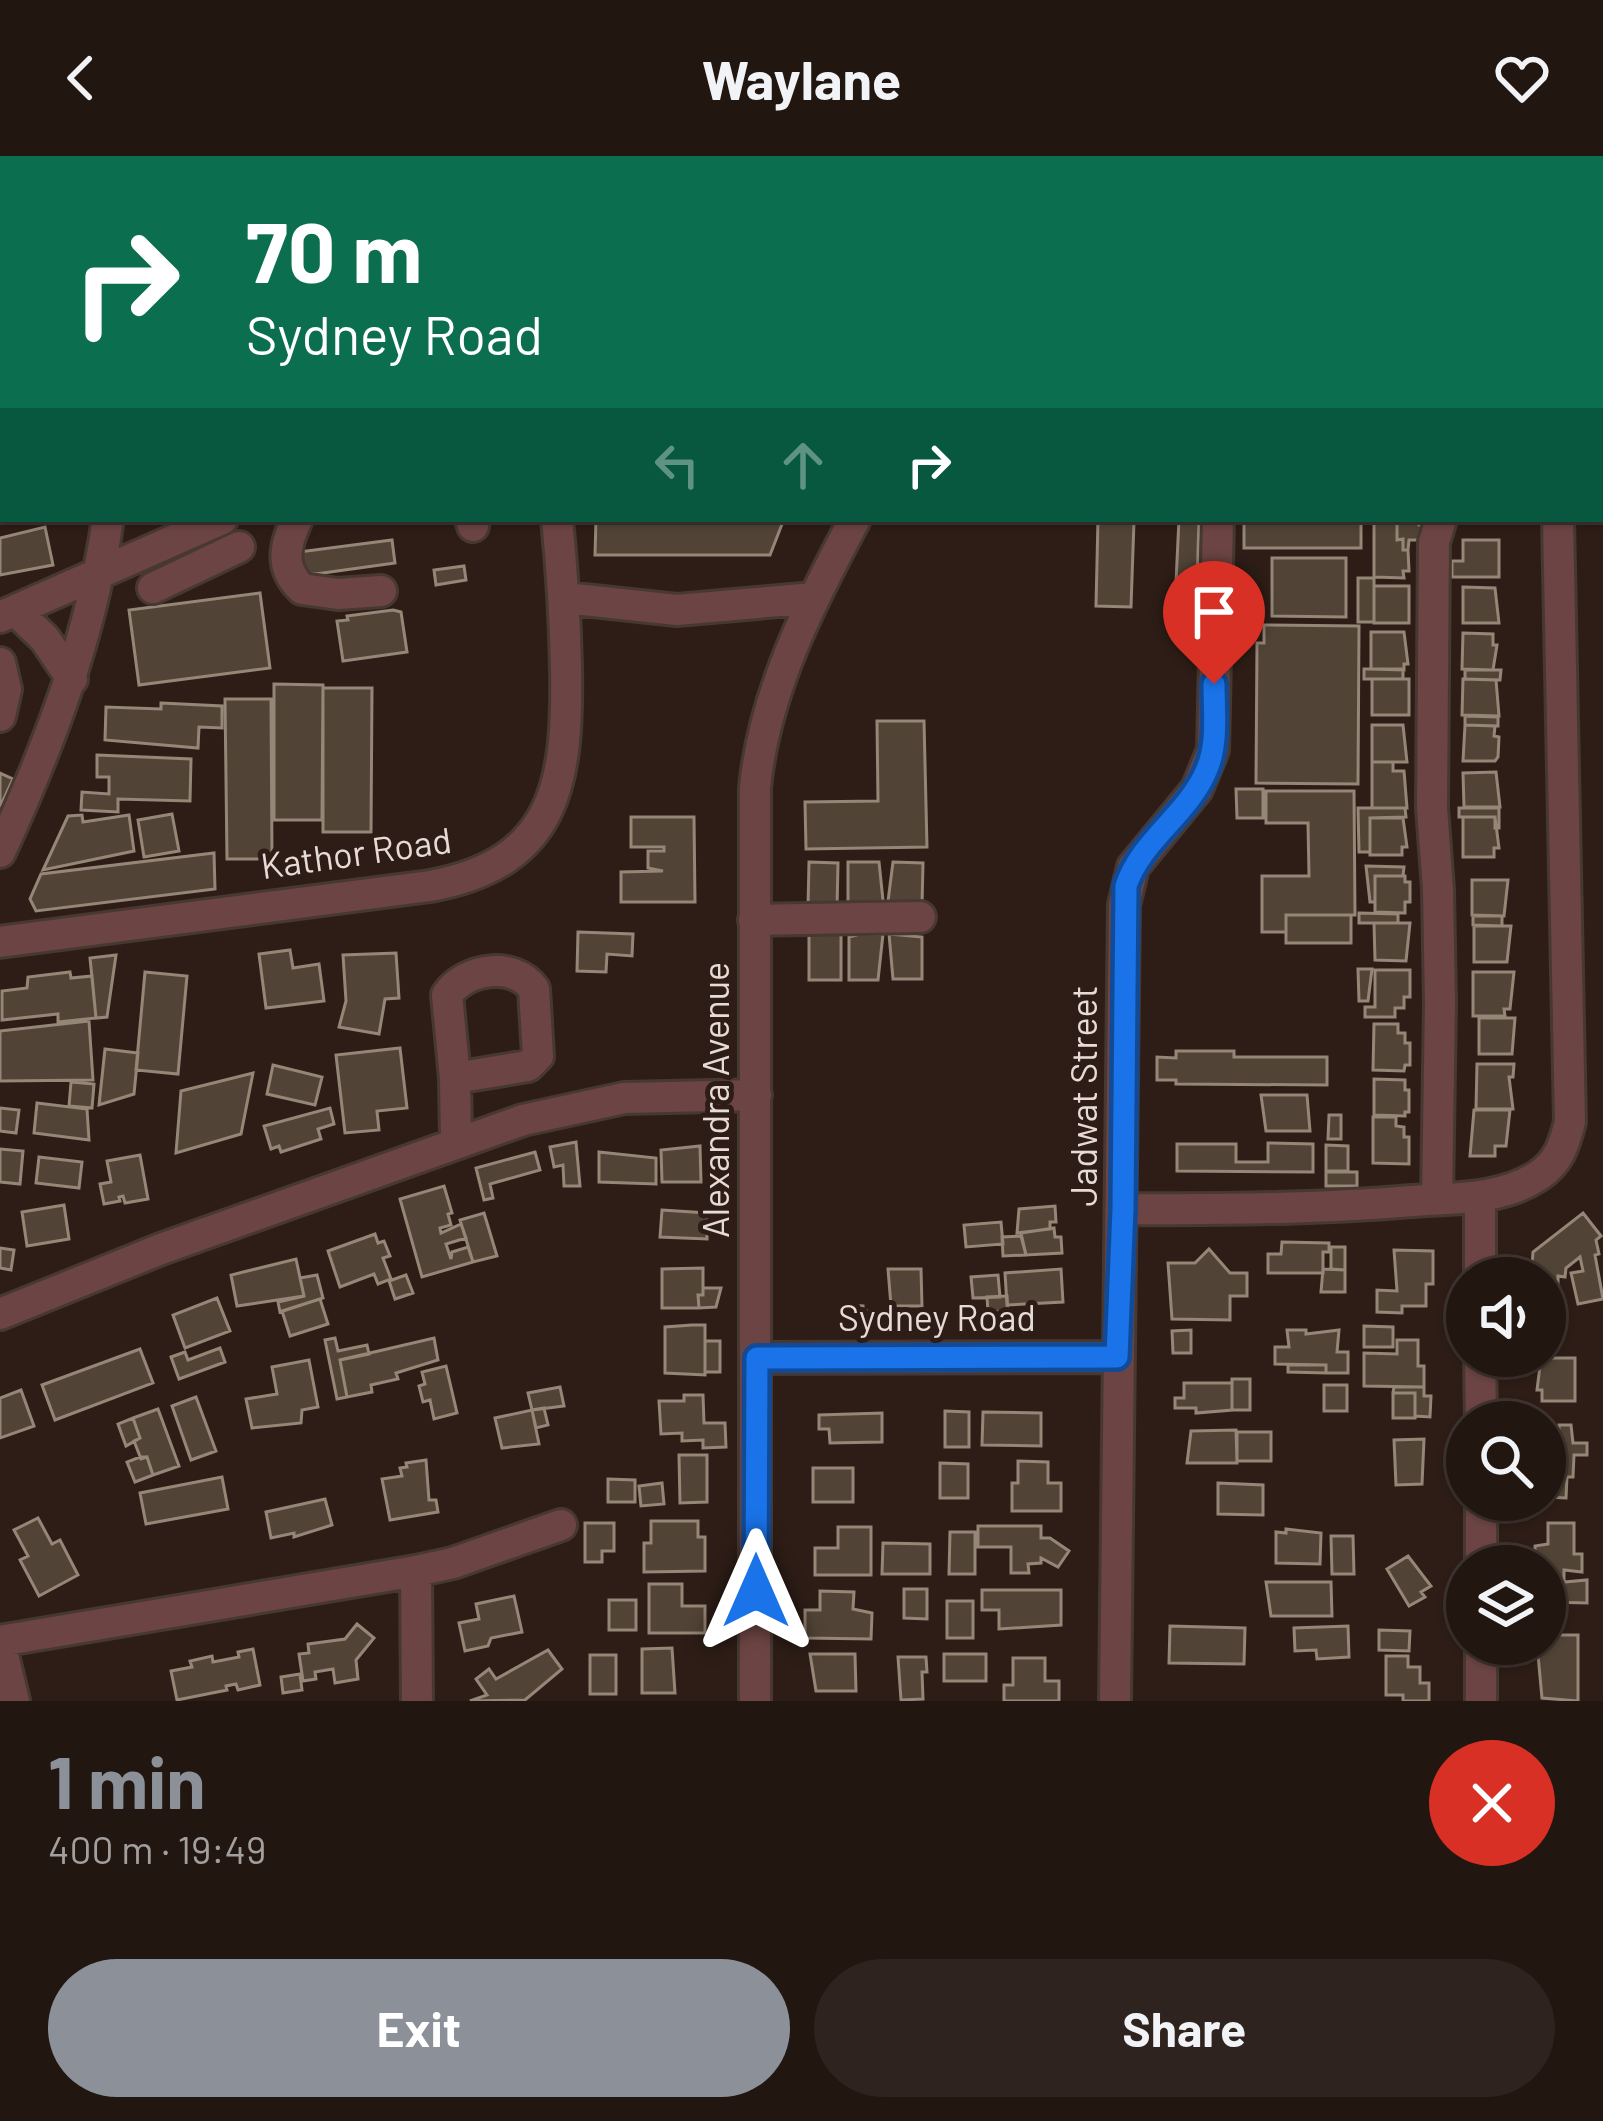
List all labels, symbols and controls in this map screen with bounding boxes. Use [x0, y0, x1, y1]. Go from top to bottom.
icon: back [48, 45, 114, 111]
icon: heart [1489, 45, 1555, 111]
text: Waylane [702, 46, 901, 111]
text: 70 m [246, 199, 422, 300]
icon: right [48, 204, 204, 360]
text: Sydney Road [246, 301, 543, 366]
icon: left [644, 432, 710, 498]
icon: ahead [770, 432, 836, 498]
icon: right [896, 432, 962, 498]
pin [1163, 561, 1265, 684]
icon: arrive [1181, 579, 1247, 645]
street label: Kathor Road [258, 817, 454, 886]
street label: Alexandra Avenue [693, 962, 736, 1238]
street label: Jadwat Street [1061, 985, 1104, 1207]
map controls [1446, 1257, 1566, 1665]
button: sound [1446, 1257, 1566, 1377]
street label: Sydney Road [838, 1295, 1036, 1338]
button: search [1446, 1401, 1566, 1521]
position arrow [693, 1528, 819, 1654]
button: layers [1446, 1545, 1566, 1665]
text: 1 min [48, 1737, 206, 1823]
button: close [1429, 1740, 1555, 1866]
text: 400 m · 19:49 [48, 1825, 266, 1872]
button: Exit [48, 1959, 790, 2097]
button: Share [814, 1959, 1555, 2097]

